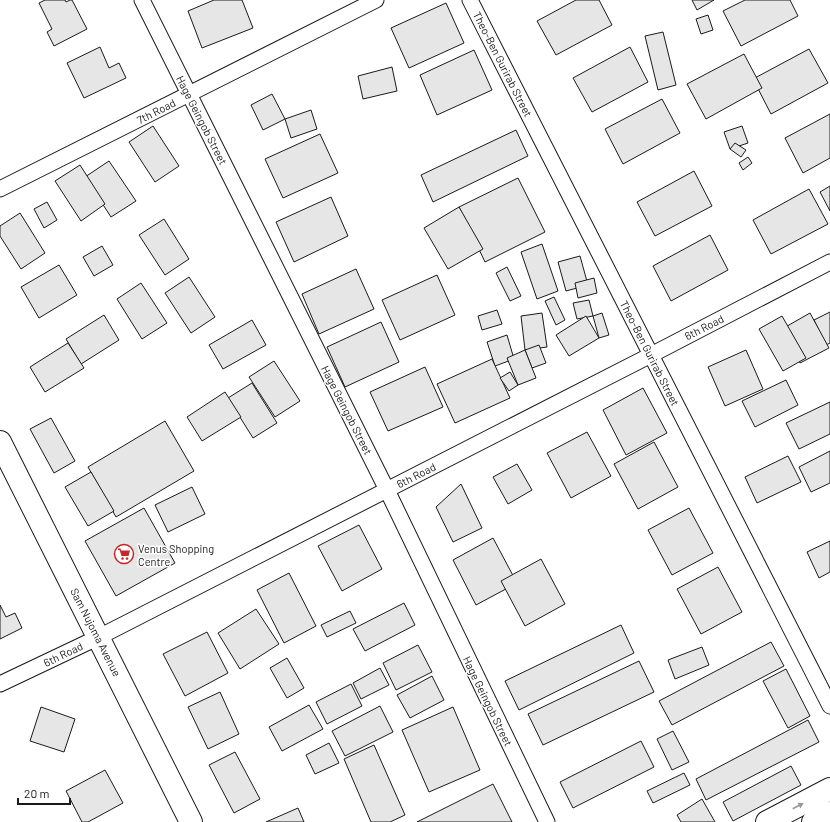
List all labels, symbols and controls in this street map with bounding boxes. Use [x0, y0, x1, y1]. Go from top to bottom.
street label: Theo-Ben Gurirab Street [471, 9, 535, 119]
street label: Hage Geingob Street [174, 73, 230, 167]
street label: 7th Road [134, 96, 178, 126]
street label: Theo-Ben Gurirab Street [618, 298, 682, 408]
street label: 6th Road [682, 312, 726, 342]
street label: Hage Geingob Street [319, 363, 375, 457]
street label: 6th Road [394, 460, 438, 490]
place label: Venus Shopping Centre [138, 542, 214, 568]
supermarket icon: Venus Shopping Centre [113, 543, 135, 565]
street label: Sam Nujoma Avenue [68, 586, 124, 678]
street label: 6th Road [41, 639, 85, 669]
street label: Hage Geingob Street [461, 654, 515, 748]
scale bar [18, 780, 70, 806]
text: 20 m [24, 786, 50, 800]
one-way arrow [792, 802, 804, 809]

